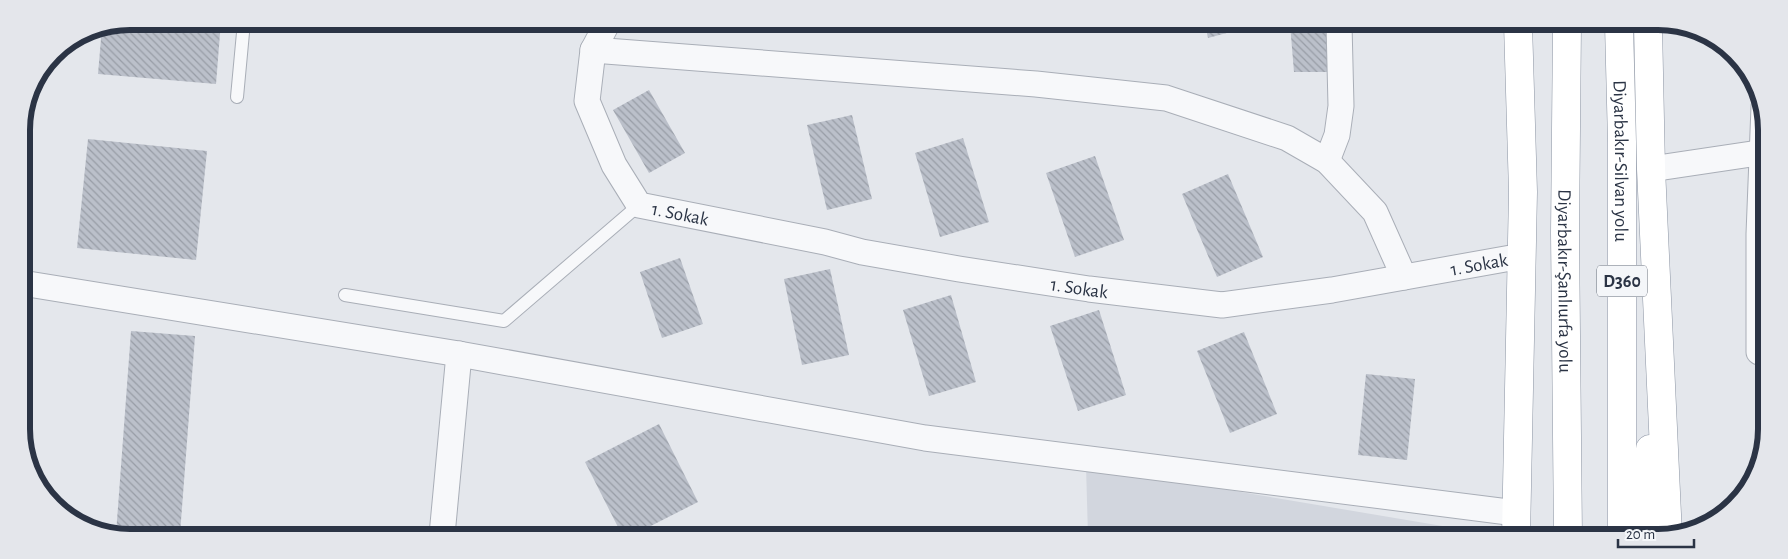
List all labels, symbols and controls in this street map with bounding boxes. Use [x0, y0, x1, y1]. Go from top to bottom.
street label: Diyarbakır-Silvan yolu [1609, 80, 1630, 242]
street label: Diyarbakır-Şanlıurfa yolu [1554, 189, 1574, 373]
street label: 1. Sokak [650, 200, 711, 230]
street label: 1. Sokak [1449, 251, 1510, 280]
road number: D360 [1597, 266, 1647, 296]
street label: 1. Sokak [1049, 275, 1109, 302]
scale bar [1618, 516, 1694, 548]
text: 20 m [1626, 527, 1655, 542]

